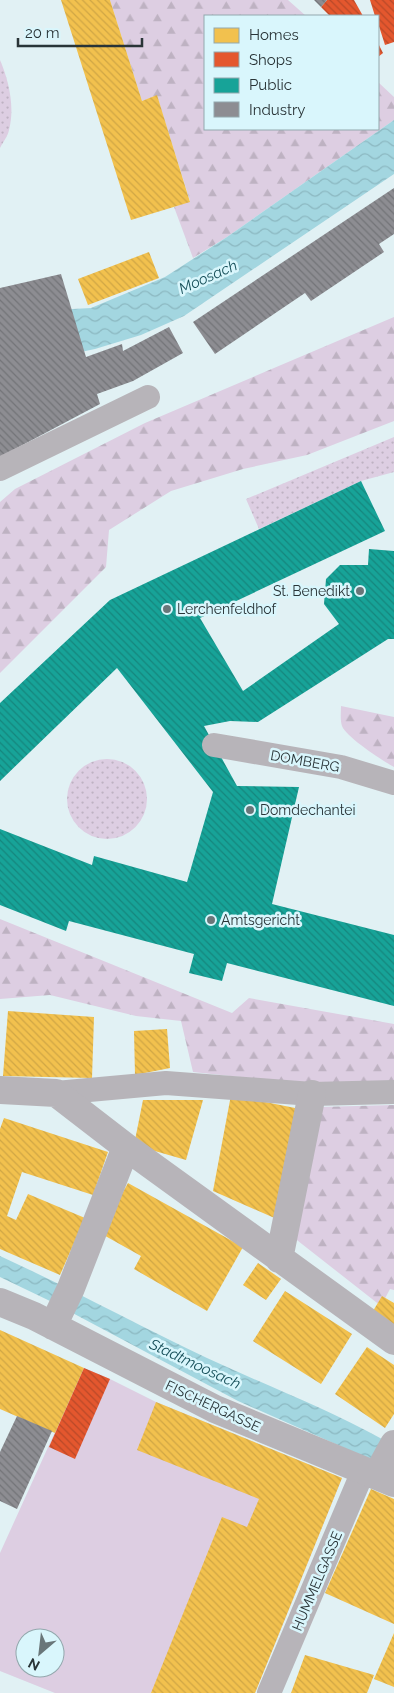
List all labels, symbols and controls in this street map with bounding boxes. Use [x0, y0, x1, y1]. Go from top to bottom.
scale bar [18, 15, 141, 47]
legend [204, 15, 379, 130]
text: 20 m [25, 24, 60, 42]
text: Homes [249, 26, 299, 44]
text: Shops [249, 51, 292, 69]
text: Public [249, 76, 292, 94]
text: Industry [249, 101, 305, 119]
water label: Moosach [176, 256, 240, 298]
place label: St. Benedikt [273, 583, 350, 599]
marker: St. Benedikt [354, 585, 366, 597]
place label: Lerchenfeldhof [177, 601, 278, 617]
marker: Lerchenfeldhof [161, 603, 173, 615]
street label: DOMBERG [269, 747, 341, 775]
place label: Domdechantei [260, 802, 356, 818]
marker: Domdechantei [244, 804, 256, 816]
place label: Amtsgericht [221, 912, 300, 928]
marker: Amtsgericht [205, 914, 217, 926]
water label: Stadtmoosach [146, 1335, 244, 1393]
street label: FISCHERGASSE [163, 1377, 263, 1435]
street label: HUMMELGASSE [289, 1529, 345, 1633]
north arrow [15, 1628, 65, 1678]
text: N [25, 1655, 42, 1674]

